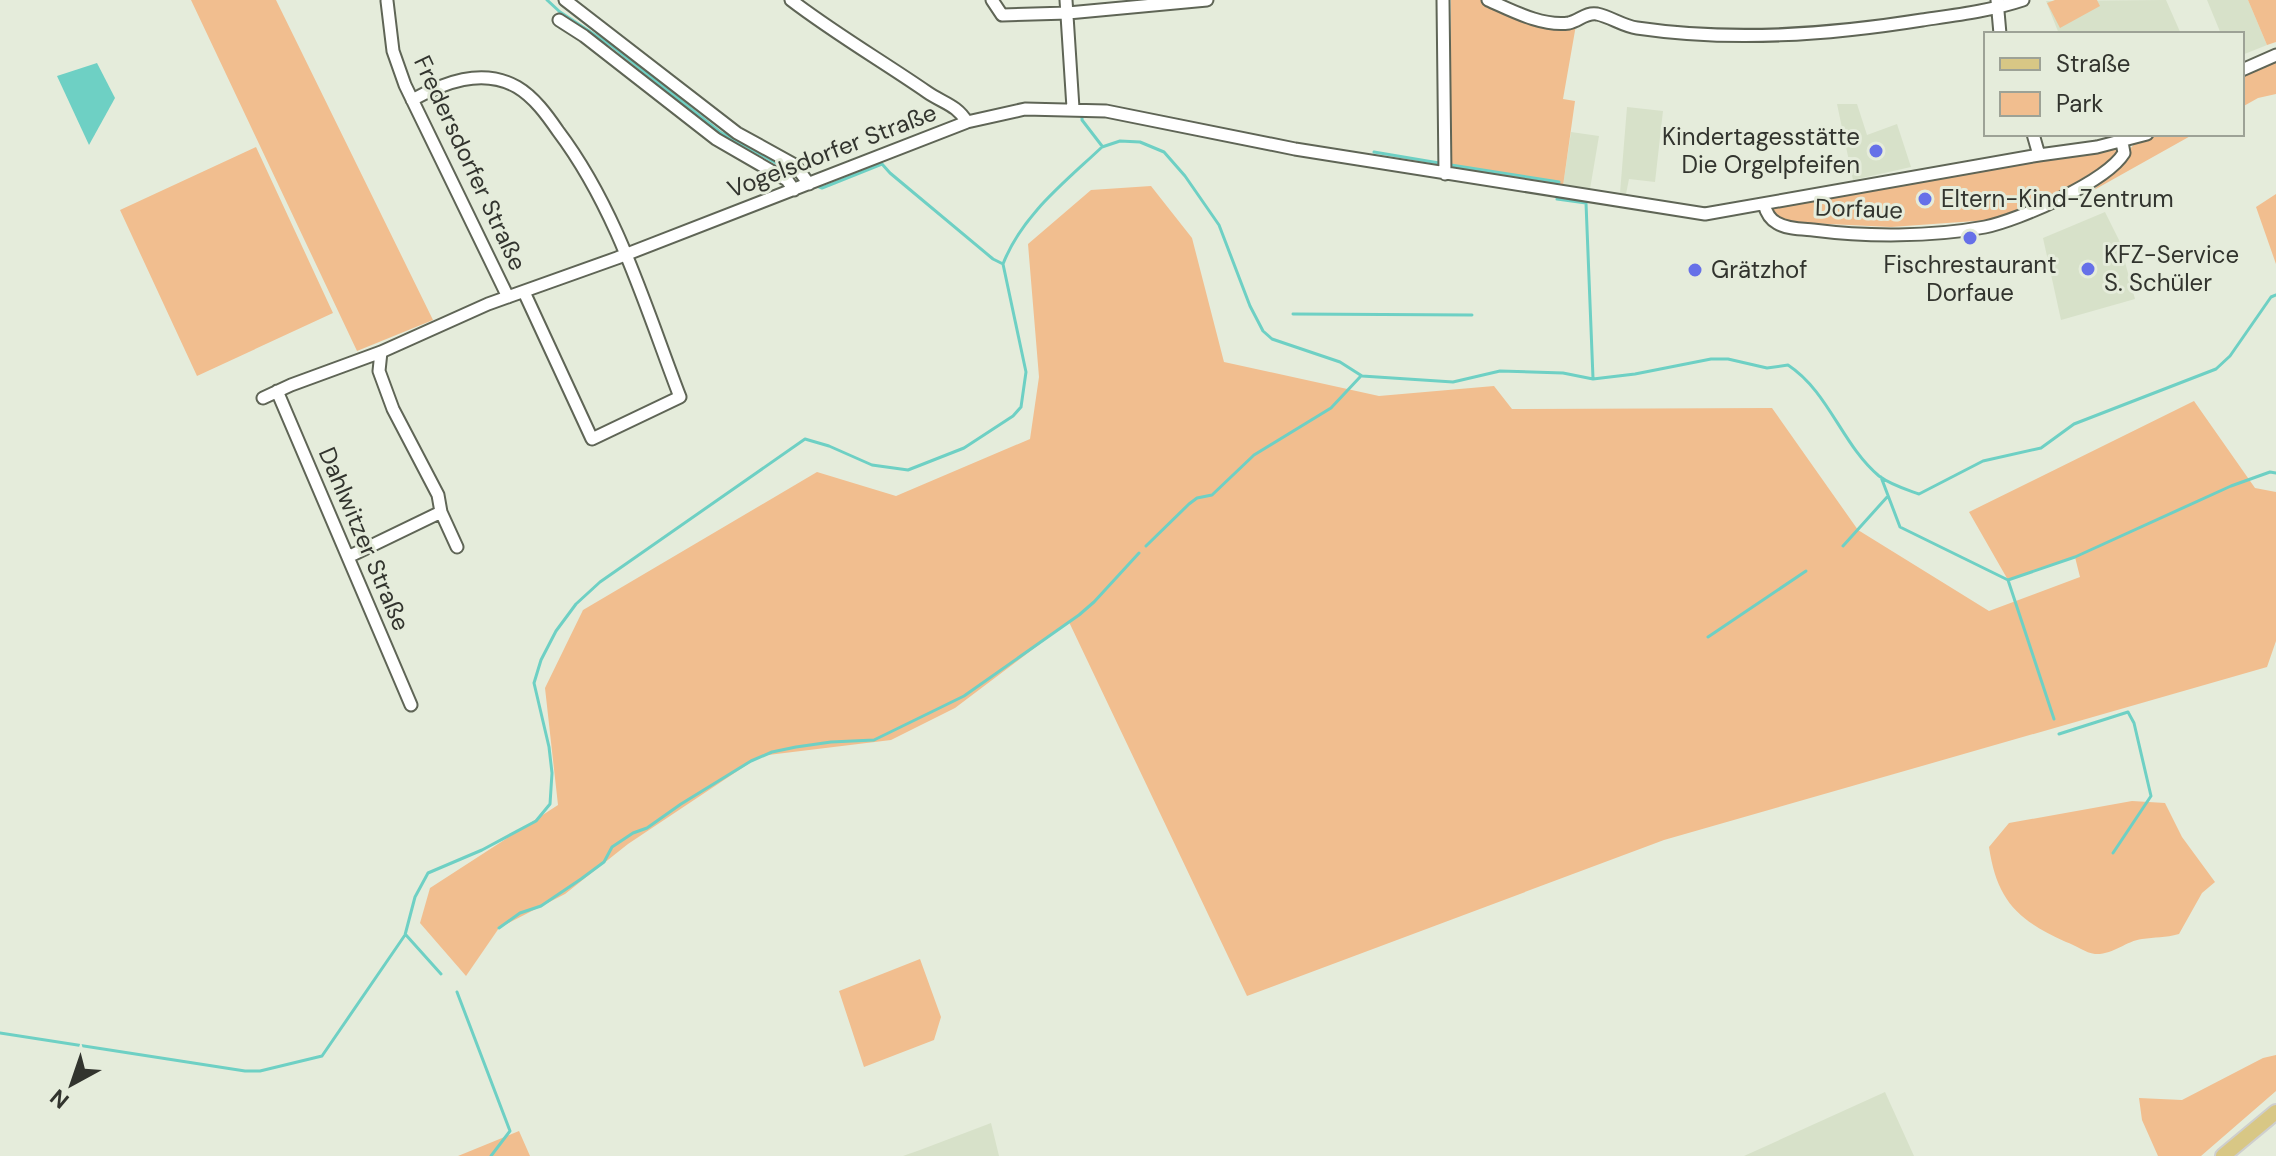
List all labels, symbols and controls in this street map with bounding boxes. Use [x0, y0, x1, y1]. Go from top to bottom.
legend [1984, 32, 2244, 136]
text: Straße [2056, 48, 2130, 79]
street label: Fredersdorfer Straße [407, 50, 534, 275]
text: Park [2056, 88, 2103, 119]
street label: Vogelsdorfer Straße [723, 96, 941, 205]
place label: Kindertagesstätte Die Orgelpfeifen [1662, 121, 1860, 180]
marker: Kindertagesstätte Die Orgelpfeifen [1867, 142, 1885, 160]
place label: Eltern-Kind-Zentrum [1941, 183, 2174, 214]
marker: Eltern-Kind-Zentrum [1916, 190, 1934, 208]
street label: Dorfaue [1815, 191, 1903, 226]
marker: Fischrestaurant Dorfaue [1961, 229, 1979, 247]
place label: KFZ-Service S. Schüler [2104, 239, 2239, 298]
place label: Fischrestaurant Dorfaue [1883, 249, 2057, 308]
place label: Grätzhof [1711, 254, 1807, 285]
marker: KFZ-Service S. Schüler [2079, 260, 2097, 278]
marker: Grätzhof [1686, 261, 1704, 279]
street label: Dahlwitzer Straße [312, 442, 417, 635]
north arrow [32, 1044, 112, 1124]
text: N [44, 1083, 75, 1115]

